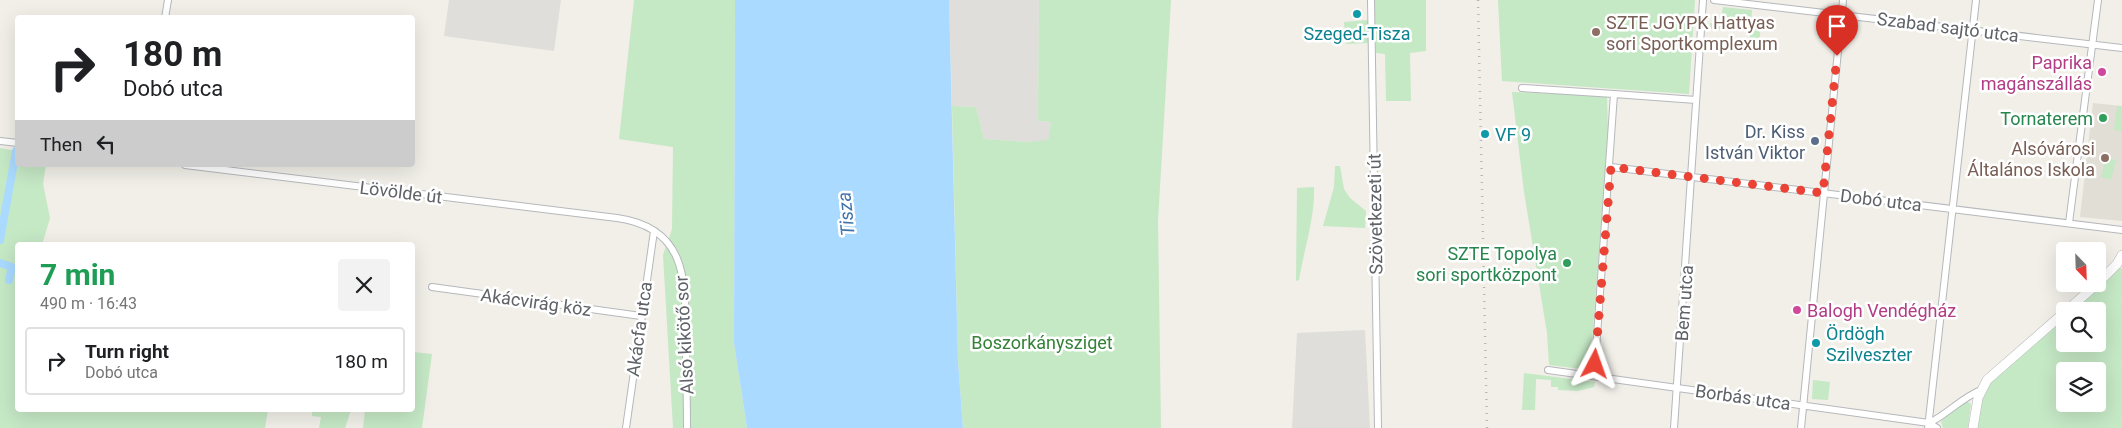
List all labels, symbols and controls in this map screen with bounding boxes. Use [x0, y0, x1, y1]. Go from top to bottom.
pin [1816, 5, 1858, 56]
marker: Szeged-Tisza [1351, 8, 1363, 20]
street label: Szabad sajtó utca [1876, 8, 2020, 46]
place label: SZTE JGYPK Hattyas sori Sportkomplexum [1606, 12, 1778, 54]
icon: arrive [1823, 12, 1851, 40]
place label: Szeged-Tisza [1304, 23, 1410, 44]
marker: SZTE JGYPK Hattyas sori Sportkomplexum [1590, 26, 1602, 38]
text: 180 m [123, 34, 222, 75]
icon: right [40, 35, 105, 100]
place label: Paprika magánszállás [1981, 52, 2092, 94]
marker: Paprika magánszállás [2096, 66, 2108, 78]
text: Dobó utca [123, 76, 223, 101]
place label: Tornaterem [2000, 108, 2093, 129]
marker: Tornaterem [2097, 112, 2109, 124]
place label: Dr. Kiss István Viktor [1705, 121, 1805, 163]
place label: VF 9 [1495, 124, 1531, 145]
marker: VF 9 [1479, 128, 1491, 140]
icon: left [92, 130, 120, 158]
text: Then [40, 133, 82, 156]
marker: Dr. Kiss István Viktor [1809, 135, 1821, 147]
place label: Alsóvárosi Általános Iskola [1967, 138, 2095, 180]
marker: Alsóvárosi Általános Iskola [2099, 152, 2111, 164]
street label: Szövetkezeti út [1363, 153, 1387, 275]
street label: Lövölde út [359, 177, 444, 207]
street label: Dobó utca [1839, 185, 1923, 215]
water label: Tisza [832, 191, 860, 237]
north arrow [2056, 242, 2106, 292]
map controls [2056, 242, 2106, 412]
place label: SZTE Topolya sori sportközpont [1416, 243, 1557, 285]
text: 7 min [40, 257, 115, 292]
marker: SZTE Topolya sori sportközpont [1561, 257, 1573, 269]
button: close [338, 259, 390, 311]
street label: Bem utca [1671, 264, 1697, 342]
street label: Alsó kikötő sor [670, 275, 698, 395]
street label: Akácfa utca [622, 280, 656, 378]
street label: Akácvirág köz [479, 284, 593, 320]
text: 490 m · 16:43 [40, 294, 137, 313]
place label: Balogh Vendégház [1807, 300, 1956, 321]
button: search [2056, 302, 2106, 352]
marker: Balogh Vendégház [1791, 304, 1803, 316]
place label: Ördögh Szilveszter [1826, 323, 1912, 365]
park label: Boszorkánysziget [971, 332, 1113, 353]
position arrow [1568, 337, 1620, 389]
marker: Ördögh Szilveszter [1810, 337, 1822, 349]
text: Turn right [85, 340, 169, 363]
icon: right [42, 347, 70, 375]
text: 180 m [335, 350, 388, 373]
button: layers [2056, 362, 2106, 412]
text: Dobó utca [85, 363, 158, 382]
street label: Borbás utca [1694, 380, 1792, 414]

